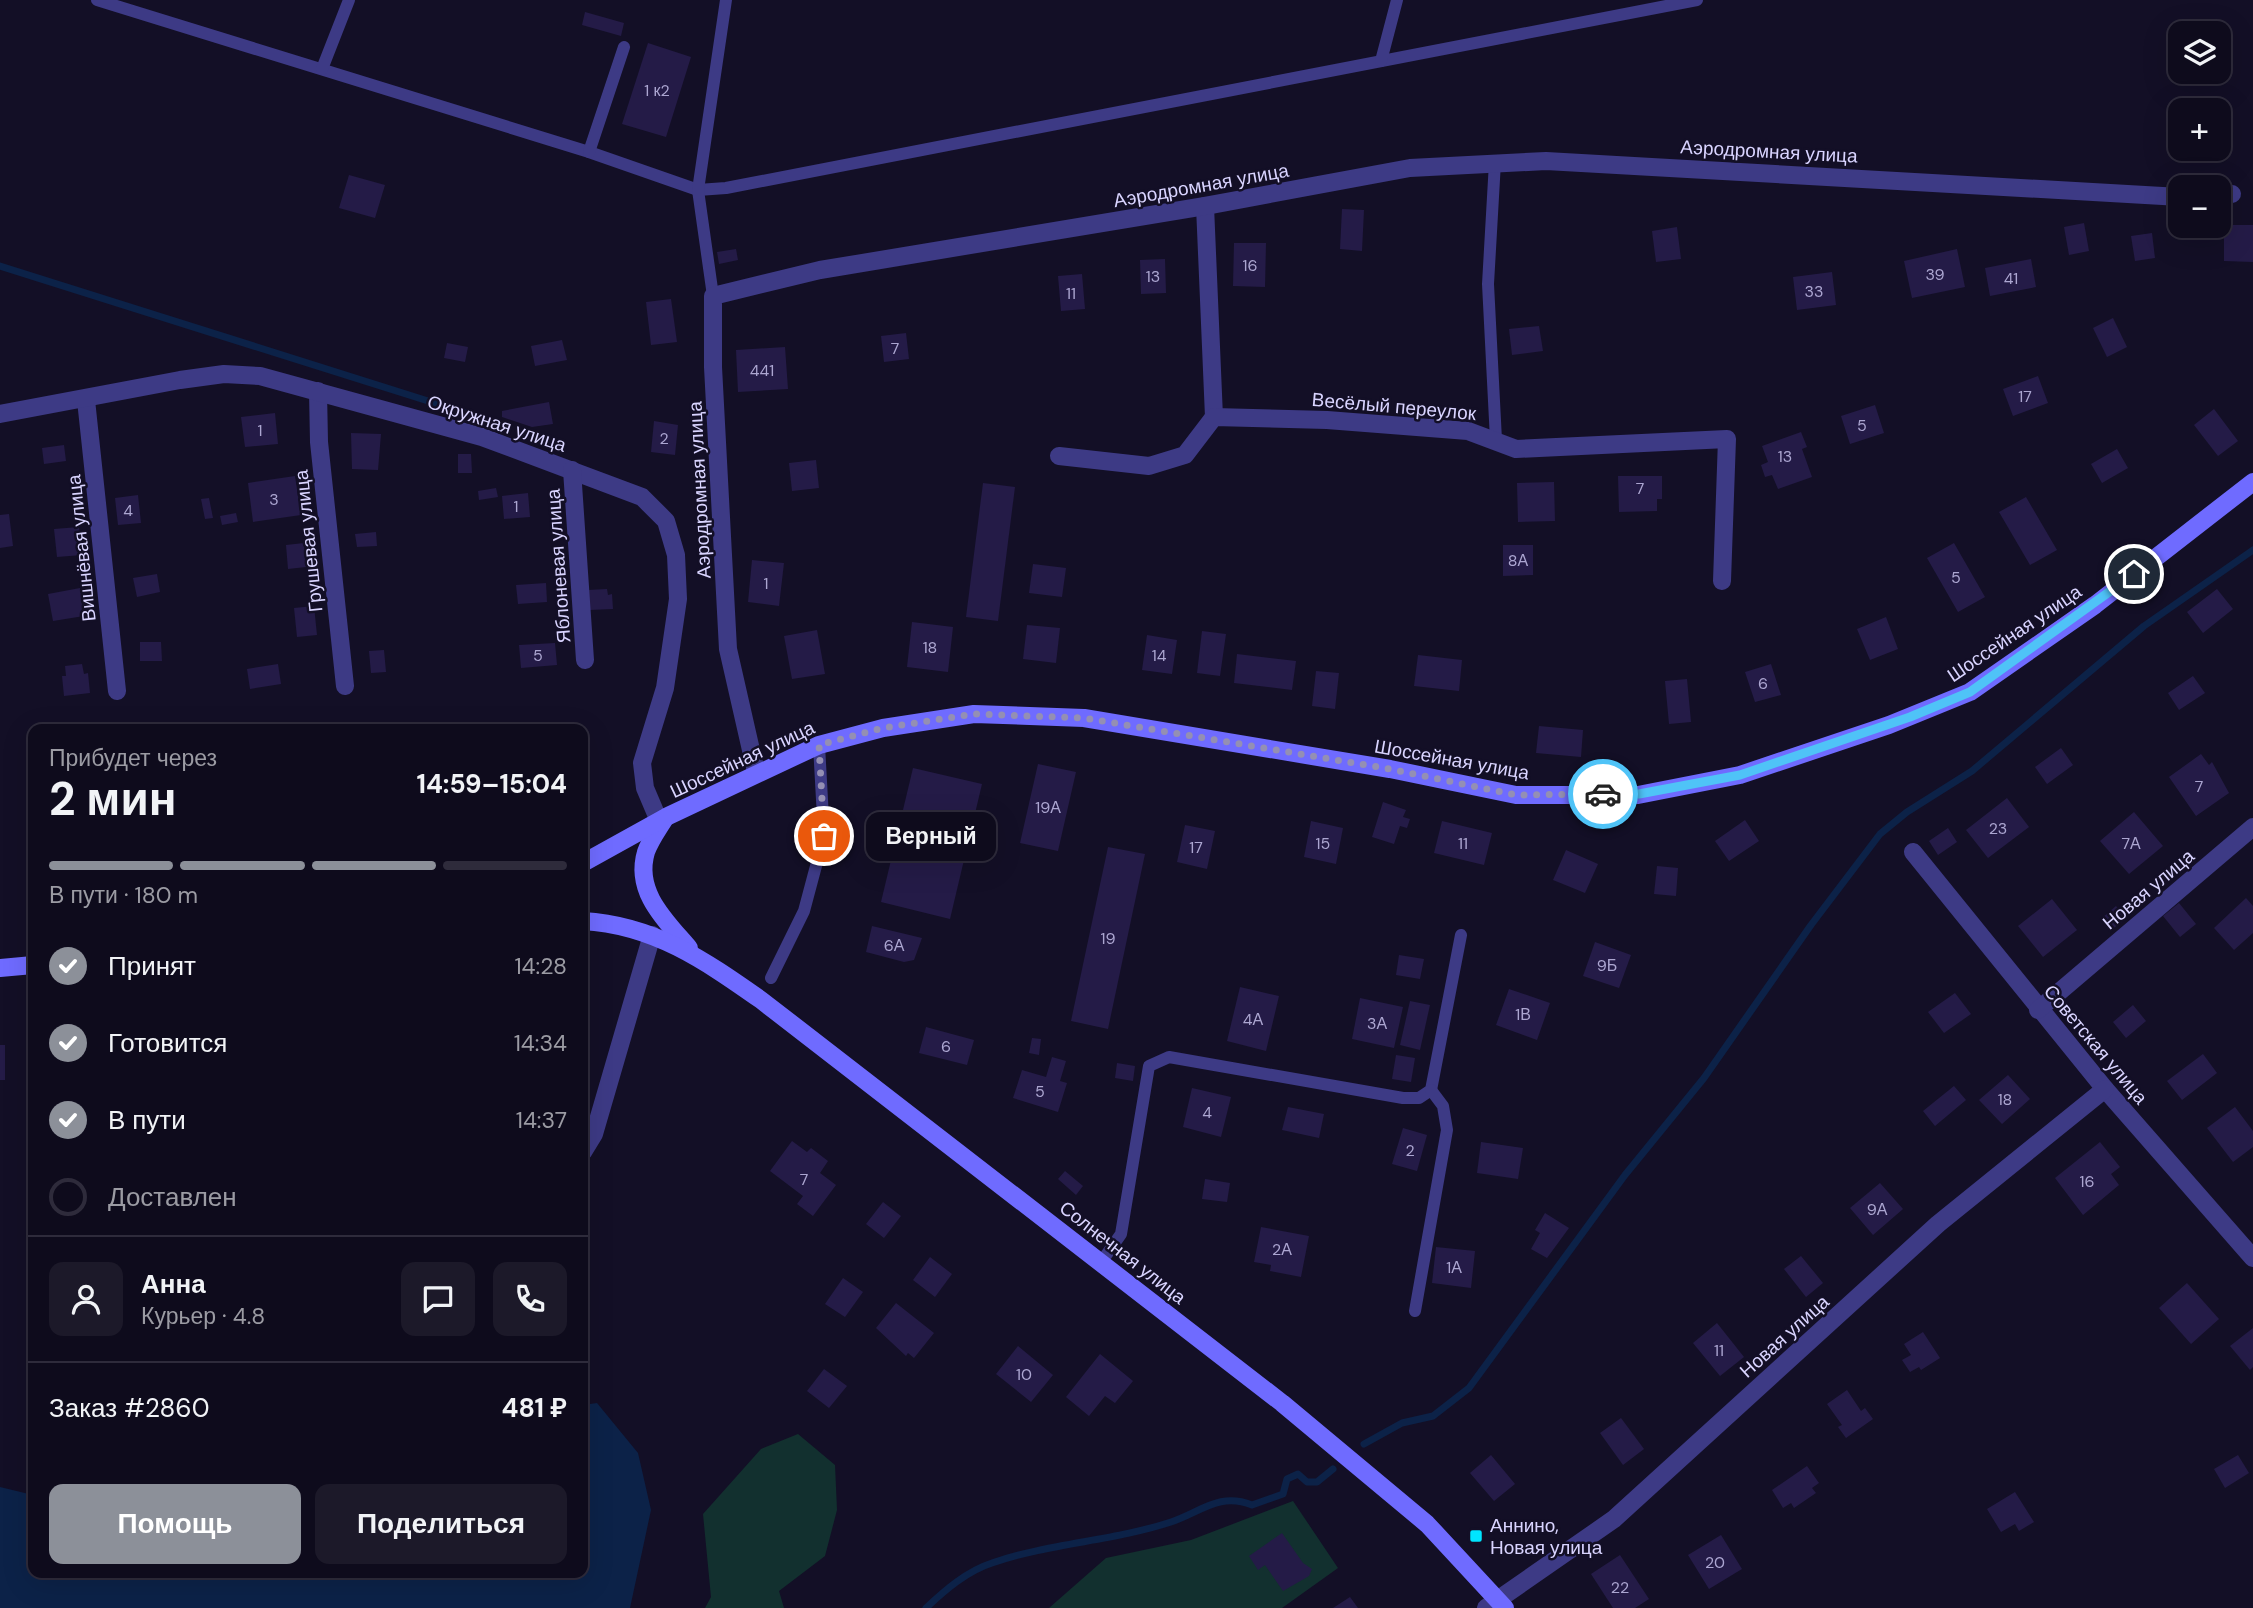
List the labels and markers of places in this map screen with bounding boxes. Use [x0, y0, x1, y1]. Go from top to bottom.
pin [2104, 544, 2164, 604]
pin [794, 806, 854, 866]
callout: Верный [866, 812, 996, 860]
place label: Аннино, Новая улица [1490, 1513, 1603, 1560]
marker: Аннино, Новая улица [1468, 1528, 1484, 1544]

